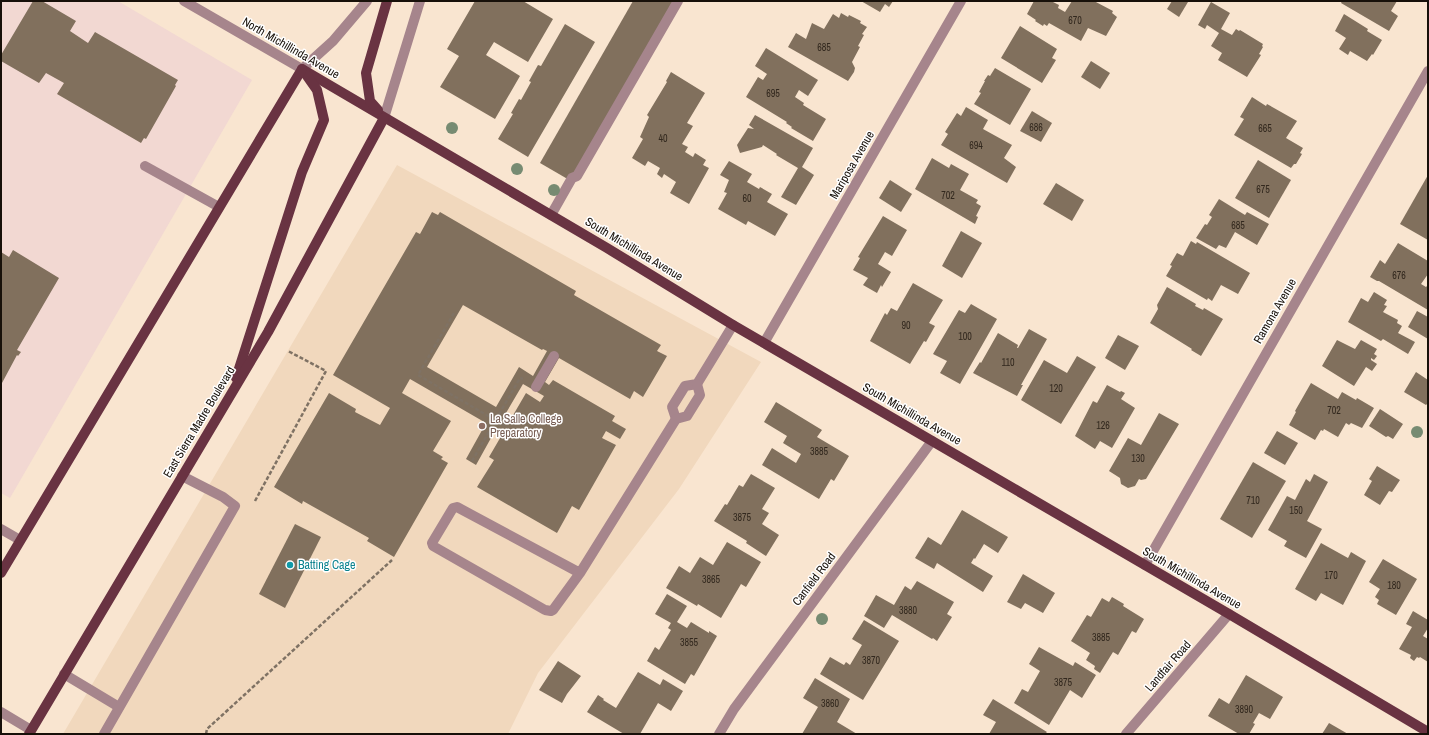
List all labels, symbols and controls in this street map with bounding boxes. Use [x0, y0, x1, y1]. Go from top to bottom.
street label: North Michillinda Avenue [239, 14, 343, 82]
house number: 670 [1068, 14, 1082, 27]
house number: 685 [817, 41, 831, 54]
house number: 695 [766, 87, 780, 100]
house number: 686 [1029, 121, 1043, 134]
house number: 665 [1258, 122, 1272, 135]
street label: Mariposa Avenue [826, 128, 878, 202]
house number: 40 [658, 132, 668, 145]
house number: 694 [969, 139, 983, 152]
house number: 675 [1256, 183, 1270, 196]
house number: 702 [941, 189, 955, 202]
house number: 60 [742, 192, 752, 205]
street label: South Michillinda Avenue [582, 213, 686, 285]
house number: 685 [1231, 219, 1245, 232]
house number: 676 [1392, 269, 1406, 282]
street label: Ramona Avenue [1250, 276, 1300, 346]
house number: 90 [901, 319, 911, 332]
house number: 100 [958, 330, 972, 343]
house number: 110 [1001, 356, 1015, 369]
street label: East Sierra Madre Boulevard [159, 363, 239, 481]
street label: South Michillinda Avenue [860, 379, 964, 449]
house number: 120 [1049, 382, 1063, 395]
house number: 702 [1327, 404, 1341, 417]
place label: La Salle College Preparatory [490, 411, 562, 441]
house number: 126 [1096, 419, 1110, 432]
marker: La Salle College Preparatory [477, 421, 487, 431]
house number: 3885 [810, 445, 829, 458]
house number: 130 [1131, 452, 1145, 465]
house number: 710 [1246, 494, 1260, 507]
house number: 150 [1289, 504, 1303, 517]
house number: 3875 [733, 511, 752, 524]
street label: South Michillinda Avenue [1140, 543, 1244, 613]
street label: Canfield Road [789, 549, 839, 609]
place label: Batting Cage [298, 557, 355, 573]
marker: Batting Cage [285, 560, 295, 570]
house number: 170 [1324, 569, 1338, 582]
house number: 3865 [702, 573, 721, 586]
house number: 180 [1387, 579, 1401, 592]
house number: 3880 [899, 604, 918, 617]
house number: 3885 [1092, 631, 1111, 644]
house number: 3855 [680, 636, 699, 649]
street label: Landfair Road [1142, 637, 1194, 695]
house number: 3870 [862, 654, 881, 667]
house number: 3875 [1054, 676, 1073, 689]
house number: 3860 [821, 697, 840, 710]
house number: 3890 [1235, 703, 1254, 716]

